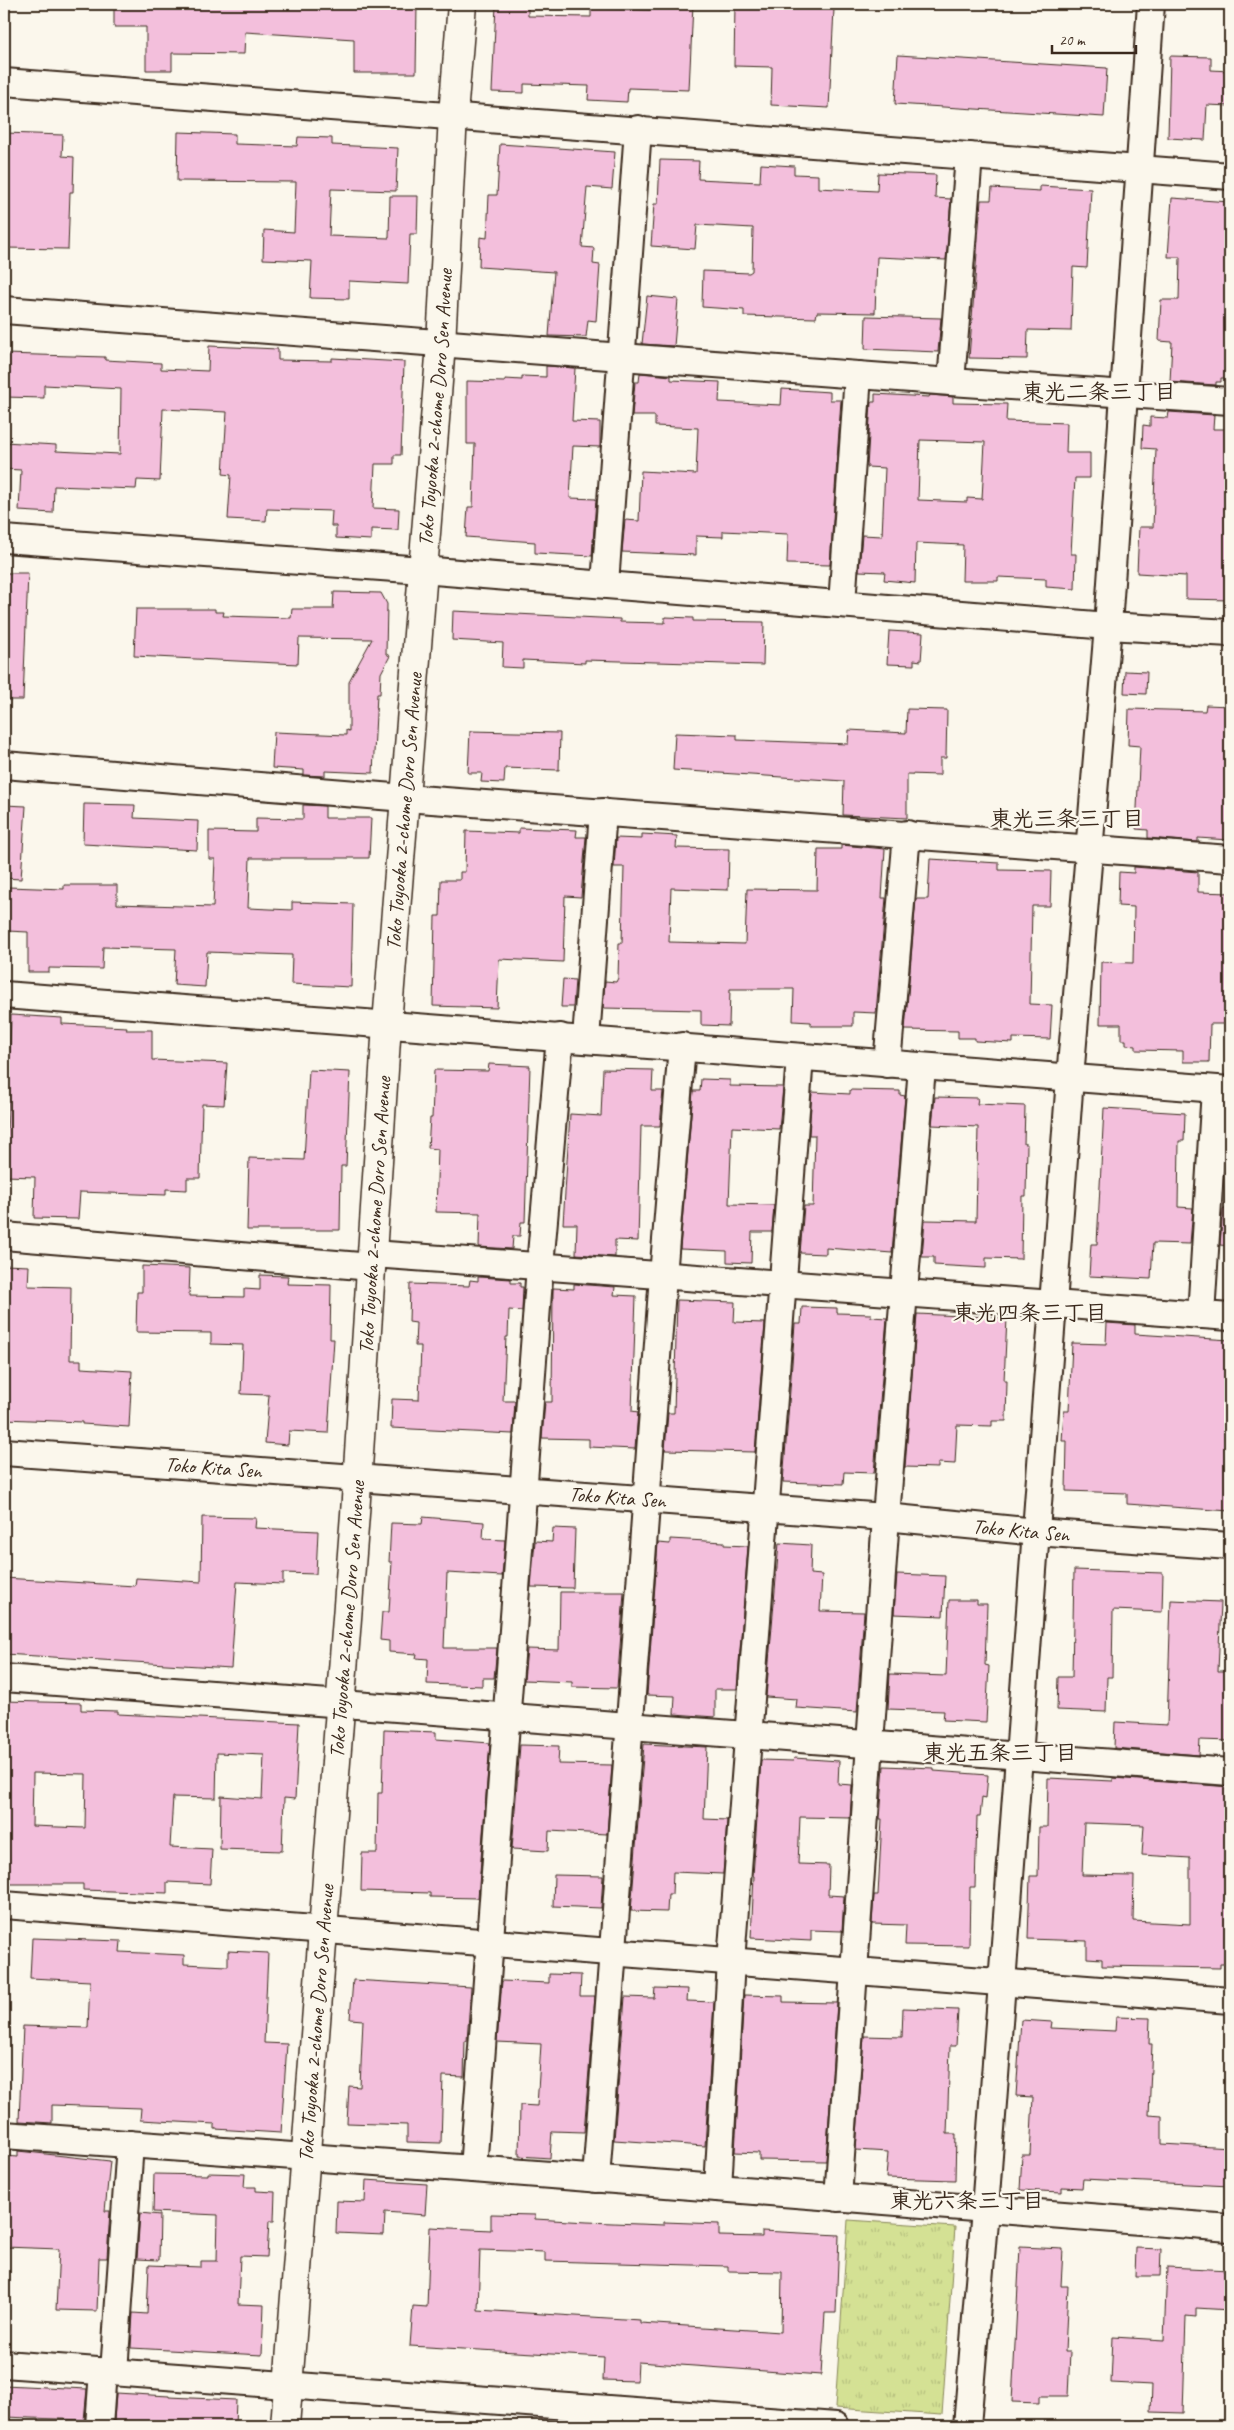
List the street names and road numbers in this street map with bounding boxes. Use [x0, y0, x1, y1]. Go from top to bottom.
street label: Toko Toyooka 2-chome Doro Sen Avenue [412, 267, 458, 547]
street label: Toko Toyooka 2-chome Doro Sen Avenue [380, 671, 428, 951]
street label: Toko Toyooka 2-chome Doro Sen Avenue [352, 1075, 397, 1355]
street label: Toko Kita Sen [164, 1451, 264, 1484]
street label: Toko Toyooka 2-chome Doro Sen Avenue [323, 1479, 370, 1759]
street label: Toko Kita Sen [568, 1481, 668, 1514]
street label: Toko Kita Sen [971, 1513, 1072, 1547]
street label: Toko Toyooka 2-chome Doro Sen Avenue [292, 1883, 340, 2163]

